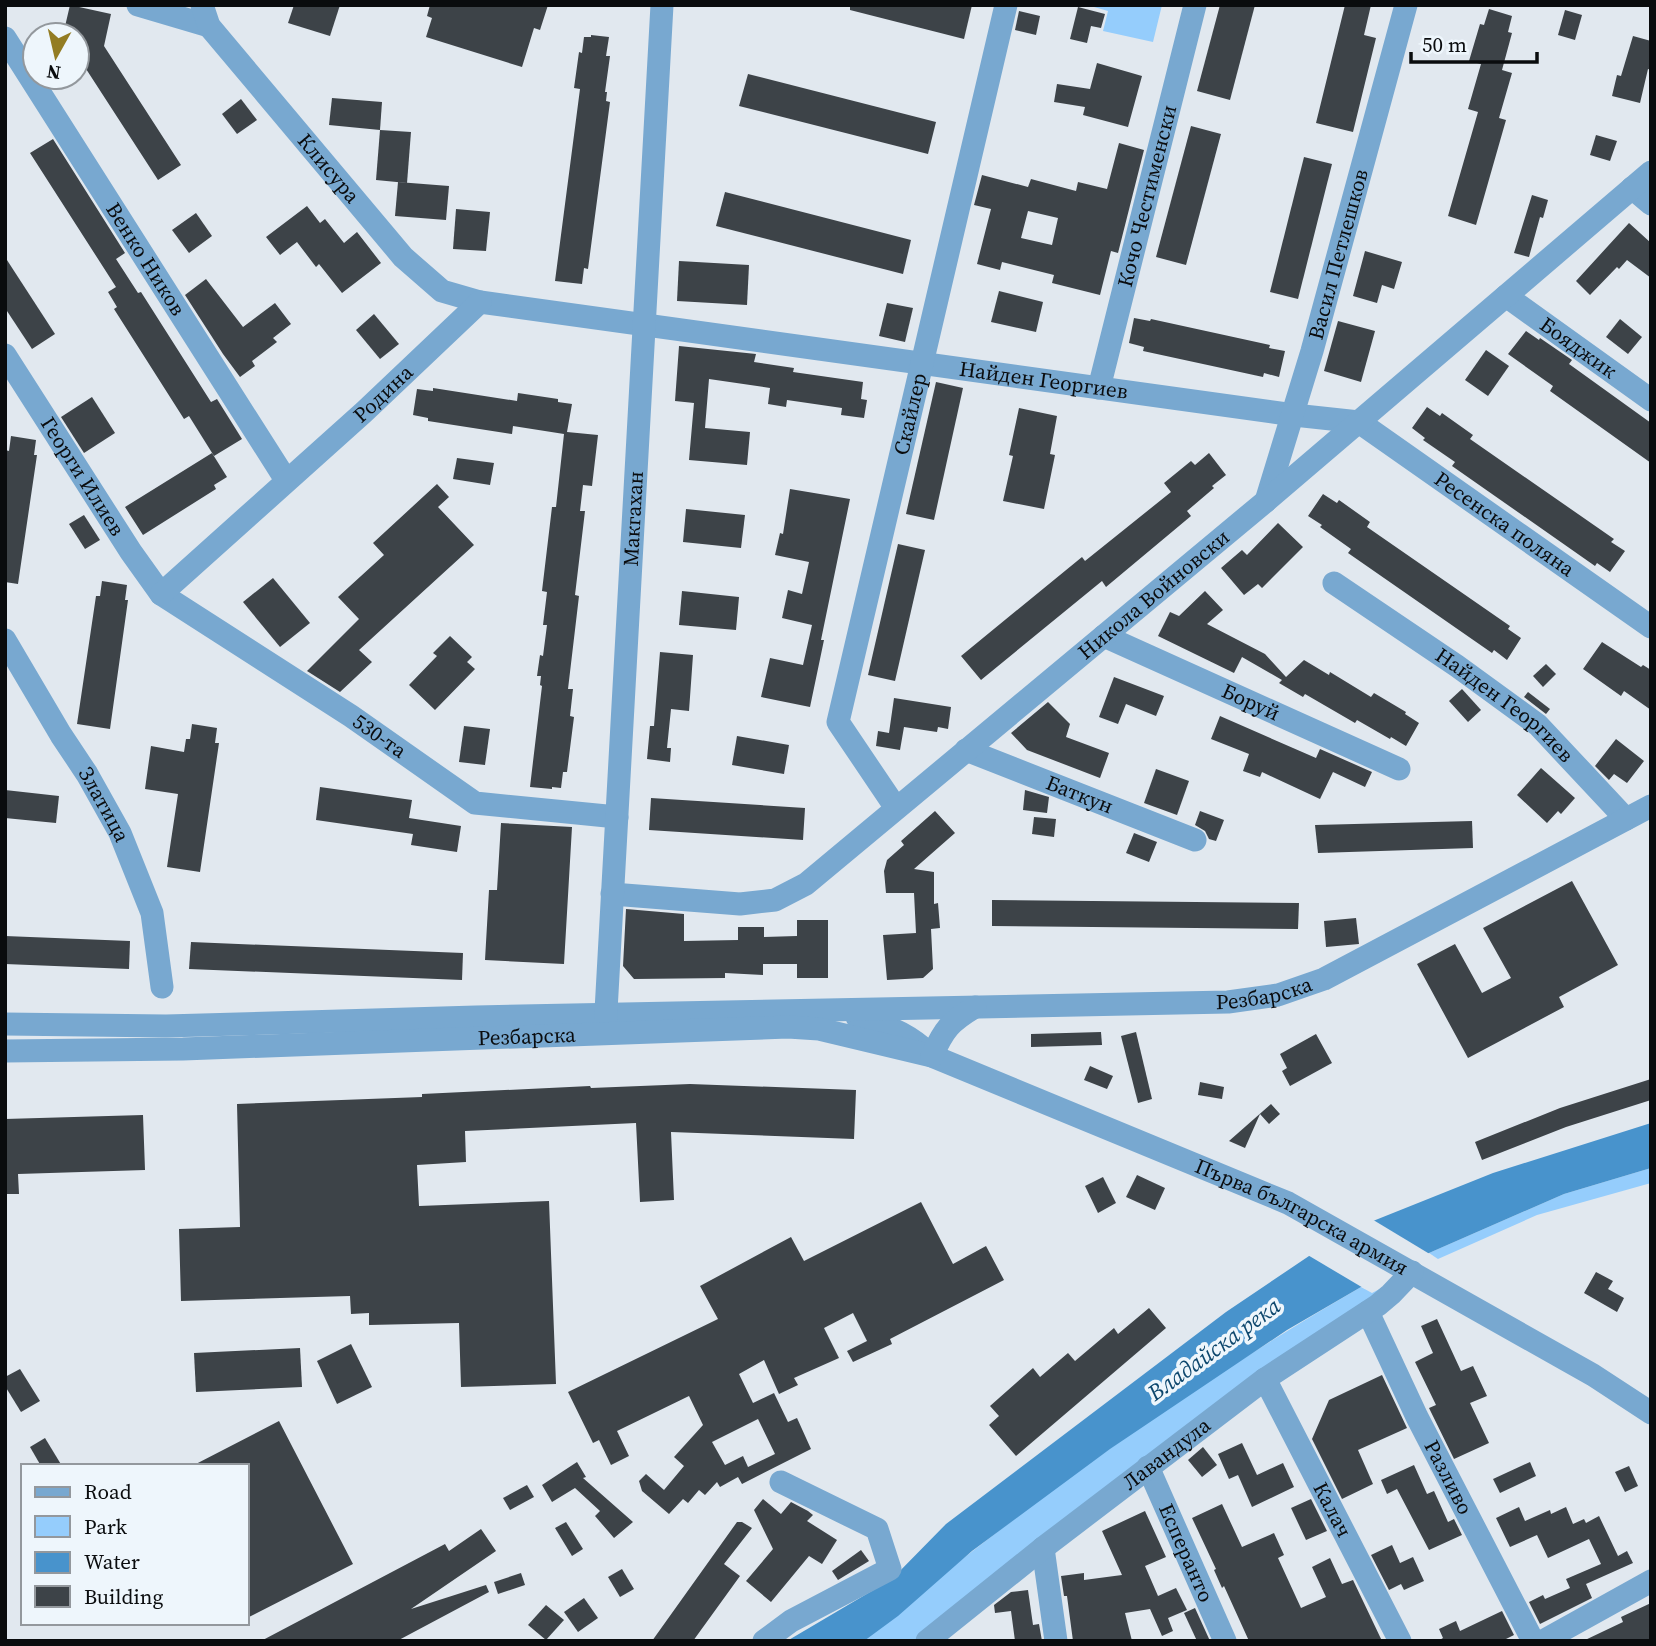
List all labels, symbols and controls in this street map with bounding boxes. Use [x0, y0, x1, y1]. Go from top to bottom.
north arrow [21, 21, 91, 91]
scale bar [1411, 21, 1537, 65]
text: 50 m [1422, 30, 1467, 59]
text: N [45, 59, 62, 87]
street label: Кочо Честименски [1110, 102, 1183, 290]
street label: Клисура [291, 127, 367, 209]
street label: Васил Петлешков [1301, 166, 1375, 343]
street label: Венко Ников [99, 197, 193, 321]
street label: Бояджик [1534, 310, 1623, 385]
street label: Найден Георгиев [957, 354, 1130, 406]
street label: Родина [347, 358, 419, 429]
street label: Скайлер [886, 370, 933, 458]
street label: Георги Илиев [34, 411, 132, 541]
street label: Ресенска поляна [1429, 464, 1581, 583]
street label: Макгахан [616, 470, 650, 567]
street label: Никола Войновски [1071, 522, 1235, 666]
street label: Найден Георгиев [1430, 641, 1581, 768]
street label: Боруй [1217, 676, 1285, 727]
street label: 530-та [347, 706, 413, 765]
street label: Златица [72, 760, 137, 846]
street label: Баткун [1042, 768, 1118, 820]
street label: Резбарска [1215, 969, 1316, 1016]
street label: Резбарска [477, 1020, 576, 1052]
street label: Първа българска армия [1191, 1151, 1414, 1282]
water label: Владайска река [1140, 1290, 1287, 1409]
street label: Лавандула [1116, 1410, 1217, 1496]
street label: Разливо [1417, 1435, 1480, 1520]
legend [21, 1464, 248, 1625]
text: Road [84, 1477, 132, 1506]
street label: Калач [1307, 1477, 1359, 1542]
street label: Есперанто [1152, 1499, 1221, 1607]
text: Park [84, 1512, 128, 1541]
text: Water [84, 1547, 140, 1576]
text: Building [84, 1582, 163, 1611]

